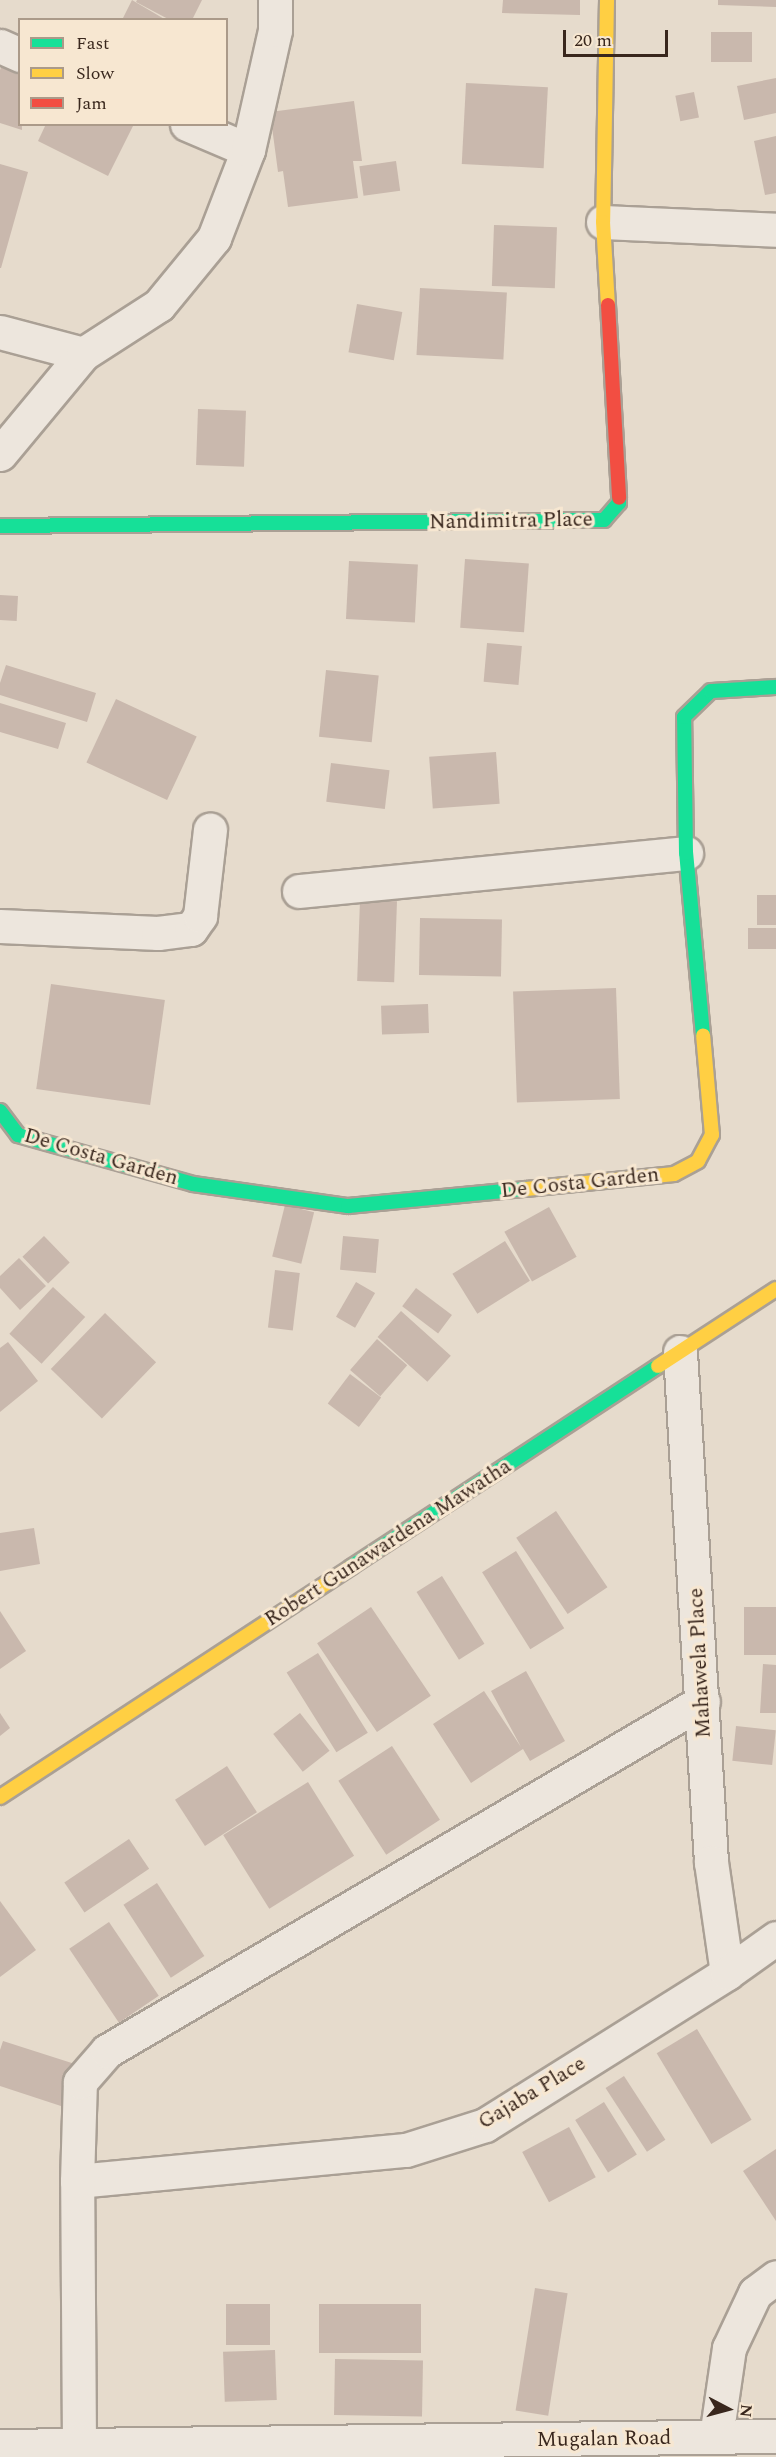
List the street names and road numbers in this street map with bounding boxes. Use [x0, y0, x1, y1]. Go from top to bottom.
street label: Nandimitra Place [429, 507, 593, 535]
street label: De Costa Garden [21, 1123, 181, 1191]
street label: De Costa Garden [500, 1162, 660, 1204]
street label: Robert Gunawardena Mawatha [260, 1454, 516, 1632]
street label: Mahawela Place [683, 1587, 717, 1739]
street label: Gajaba Place [474, 2051, 590, 2135]
street label: Mugalan Road [536, 2425, 672, 2453]

